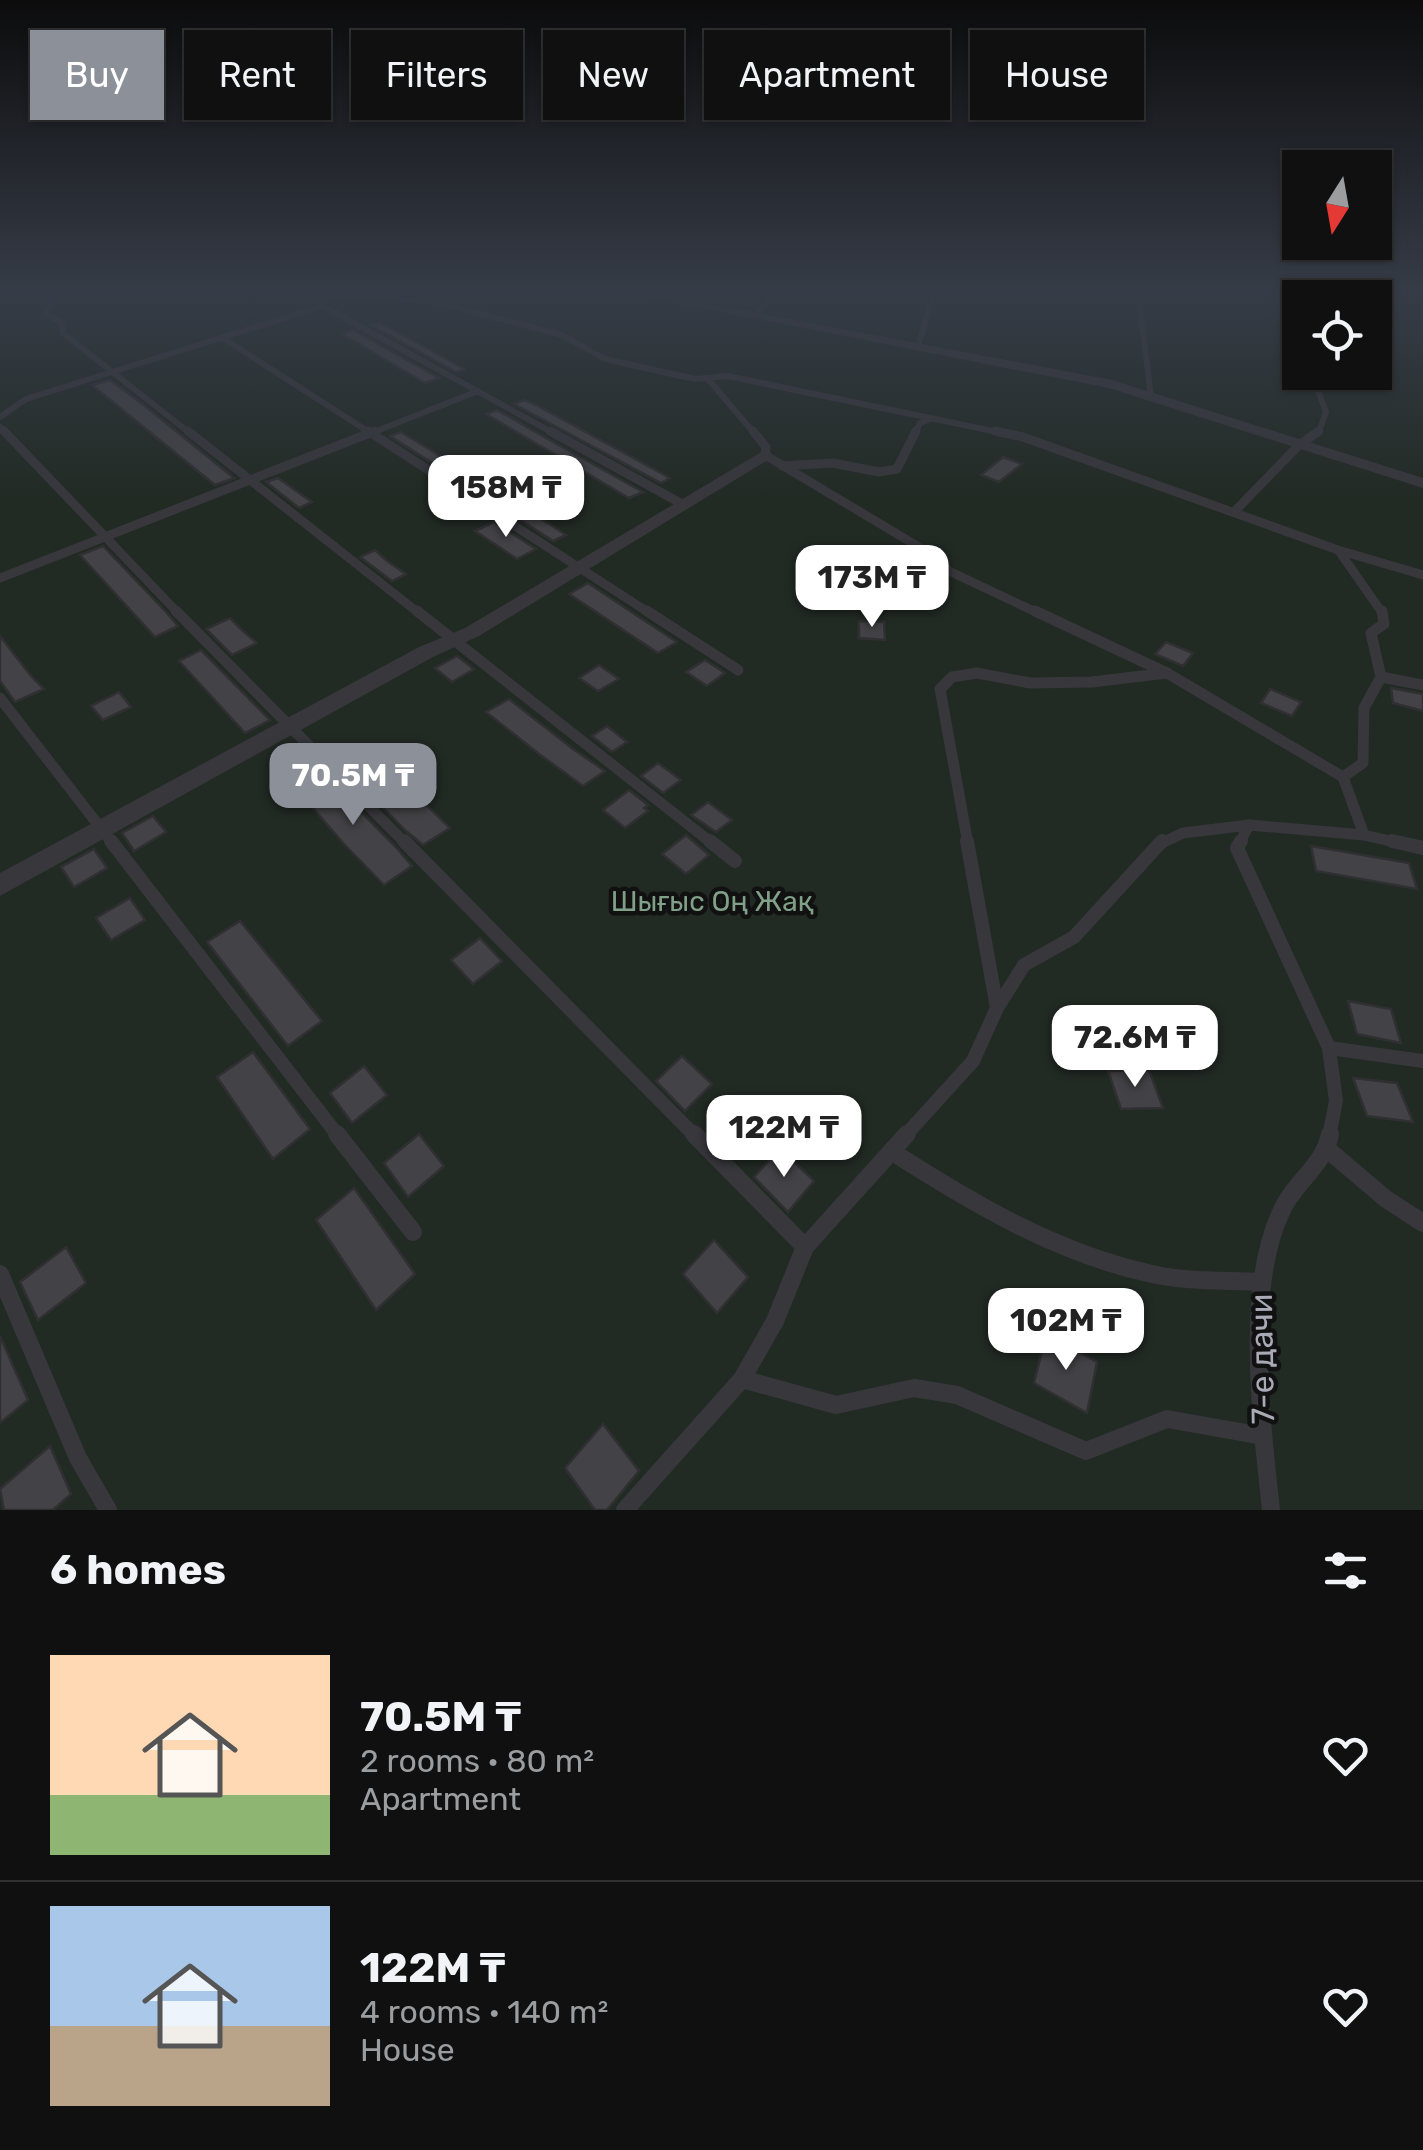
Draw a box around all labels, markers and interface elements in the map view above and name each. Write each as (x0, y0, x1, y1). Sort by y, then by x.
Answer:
chip: Buy (30, 30, 164, 120)
chip: Rent (184, 30, 331, 120)
chip: Filters (351, 30, 523, 120)
chip: New (543, 30, 684, 120)
chip: Apartment (704, 30, 950, 120)
chip: House (970, 30, 1144, 120)
north arrow (1282, 150, 1392, 260)
map controls (1282, 150, 1392, 390)
button: locate (1282, 280, 1392, 390)
pin: 158M ₸ (425, 455, 587, 540)
text: 158M ₸ (450, 468, 562, 506)
pin: 173M ₸ (791, 545, 953, 630)
text: 173M ₸ (818, 558, 926, 596)
pin: 70.5M ₸ (261, 743, 445, 828)
text: 70.5M ₸ (291, 756, 415, 794)
park label: Шығыс Оң Жақ (611, 885, 814, 918)
pin: 72.6M ₸ (1043, 1005, 1227, 1090)
text: 72.6M ₸ (1074, 1018, 1196, 1056)
pin: 122M ₸ (703, 1095, 865, 1180)
text: 122M ₸ (729, 1108, 839, 1146)
pin: 102M ₸ (985, 1288, 1147, 1373)
street label: 7-е дачи (1242, 1293, 1282, 1425)
text: 102M ₸ (1010, 1301, 1122, 1339)
icon: filters (1318, 1543, 1373, 1598)
text: 6 homes (50, 1545, 226, 1595)
text: 70.5M ₸ (360, 1692, 522, 1742)
icon: home (130, 1695, 250, 1815)
icon: heart (1318, 1728, 1373, 1783)
text: 2 rooms · 80 m² (360, 1742, 594, 1780)
text: Apartment (360, 1780, 521, 1818)
text: 122M ₸ (360, 1943, 506, 1993)
icon: home (130, 1946, 250, 2066)
icon: heart (1318, 1979, 1373, 2034)
text: 4 rooms · 140 m² (360, 1993, 608, 2031)
text: House (360, 2031, 455, 2069)

